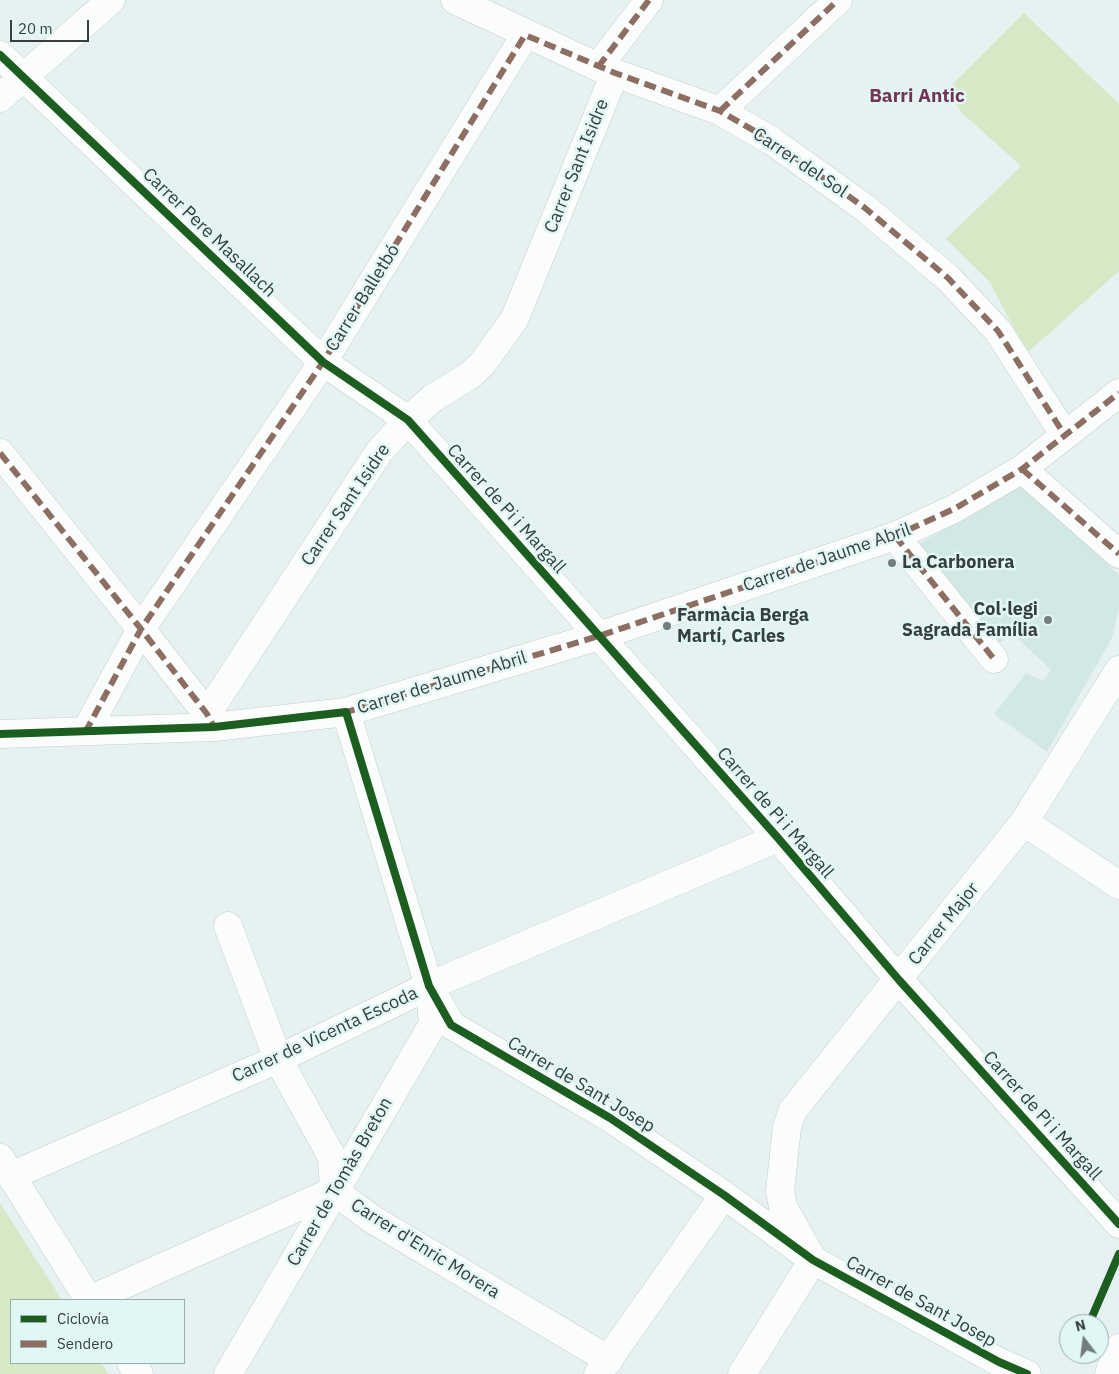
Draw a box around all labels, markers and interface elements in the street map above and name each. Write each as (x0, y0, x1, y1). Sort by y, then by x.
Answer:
scale bar (12, 10, 91, 42)
text: 20 m (18, 19, 53, 38)
district label: Barri Antic (869, 86, 965, 108)
street label: Carrer Sant Isidre (540, 96, 614, 236)
street label: Carrer del Sol (749, 123, 851, 203)
street label: Carrer Pere Masallach (138, 164, 280, 302)
street label: Carrer Balletbó (321, 240, 405, 356)
street label: Carrer Sant Isidre (297, 440, 395, 570)
street label: Carrer de Pi i Margall (442, 440, 570, 578)
street label: Carrer de Jaume Abril (740, 519, 914, 597)
place label: La Carbonera (902, 552, 1015, 574)
marker: La Carbonera (886, 557, 898, 569)
place label: Col·legi Sagrada Família (902, 599, 1038, 642)
place label: Farmàcia Berga Martí, Carles (677, 605, 809, 648)
marker: Col·legi Sagrada Família (1042, 614, 1054, 626)
marker: Farmàcia Berga Martí, Carles (661, 620, 673, 632)
street label: Carrer de Jaume Abril (355, 647, 529, 719)
street label: Carrer de Pi i Margall (712, 743, 838, 883)
street label: Carrer Major (904, 878, 984, 970)
street label: Carrer de Vicenta Escoda (229, 982, 421, 1088)
street label: Carrer de Sant Josep (503, 1032, 659, 1138)
street label: Carrer de Pi i Margall (978, 1047, 1106, 1185)
street label: Carrer de Tomàs Breton (283, 1094, 397, 1270)
street label: Carrer d'Enric Morera (346, 1194, 504, 1304)
street label: Carrer de Sant Josep (842, 1252, 1000, 1352)
legend (10, 1299, 185, 1364)
text: Ciclovía (57, 1309, 109, 1328)
north arrow (1059, 1314, 1109, 1364)
text: N (1073, 1315, 1088, 1335)
text: Sendero (57, 1334, 113, 1353)

